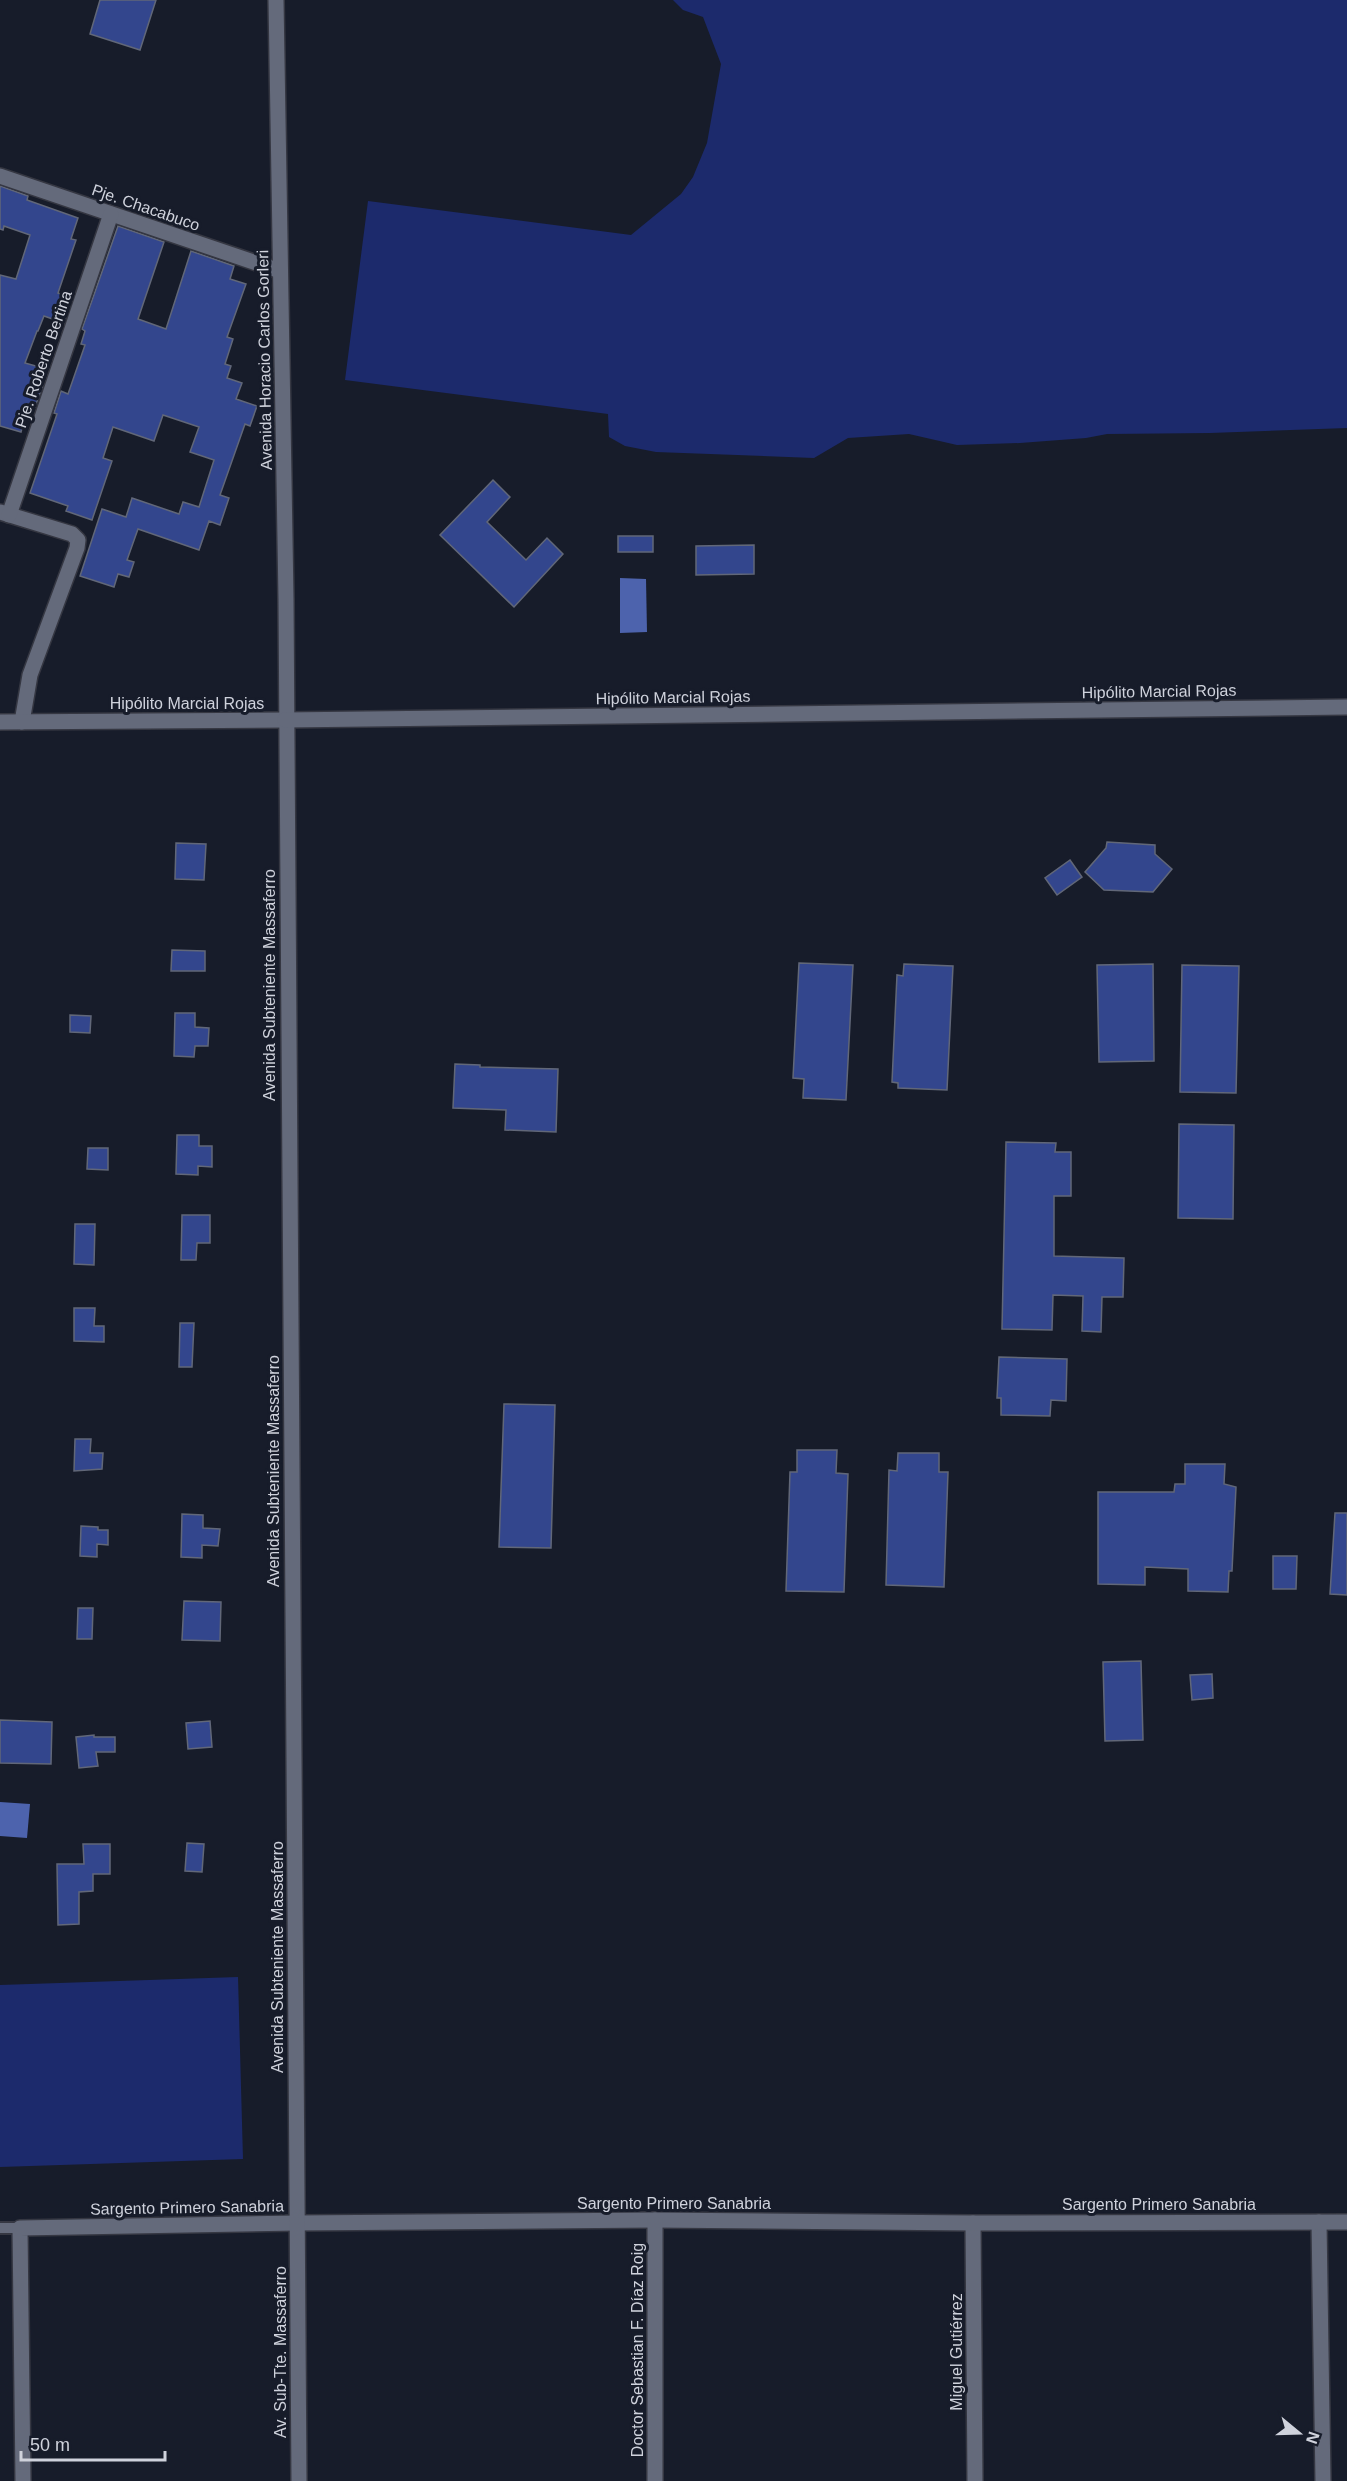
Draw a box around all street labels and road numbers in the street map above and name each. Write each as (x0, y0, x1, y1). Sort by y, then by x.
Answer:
street label: Pje. Chacabuco (90, 181, 202, 234)
street label: Avenida Horacio Carlos Gorleri (254, 250, 275, 470)
street label: Pje. Roberto Bertina (12, 288, 75, 430)
street label: Hipólito Marcial Rojas (1082, 682, 1237, 701)
street label: Hipólito Marcial Rojas (596, 688, 751, 707)
street label: Hipólito Marcial Rojas (110, 695, 264, 712)
street label: Avenida Subteniente Massaferro (261, 869, 278, 1101)
street label: Avenida Subteniente Massaferro (265, 1355, 282, 1587)
street label: Avenida Subteniente Massaferro (269, 1841, 286, 2073)
street label: Sargento Primero Sanabria (577, 2195, 771, 2212)
street label: Sargento Primero Sanabria (1062, 2196, 1256, 2213)
street label: Sargento Primero Sanabria (90, 2197, 284, 2218)
street label: Doctor Sebastian F. Díaz Roig (629, 2243, 646, 2457)
street label: Av. Sub-Tte. Massaferro (272, 2266, 289, 2438)
street label: Miguel Gutiérrez (948, 2293, 965, 2411)

